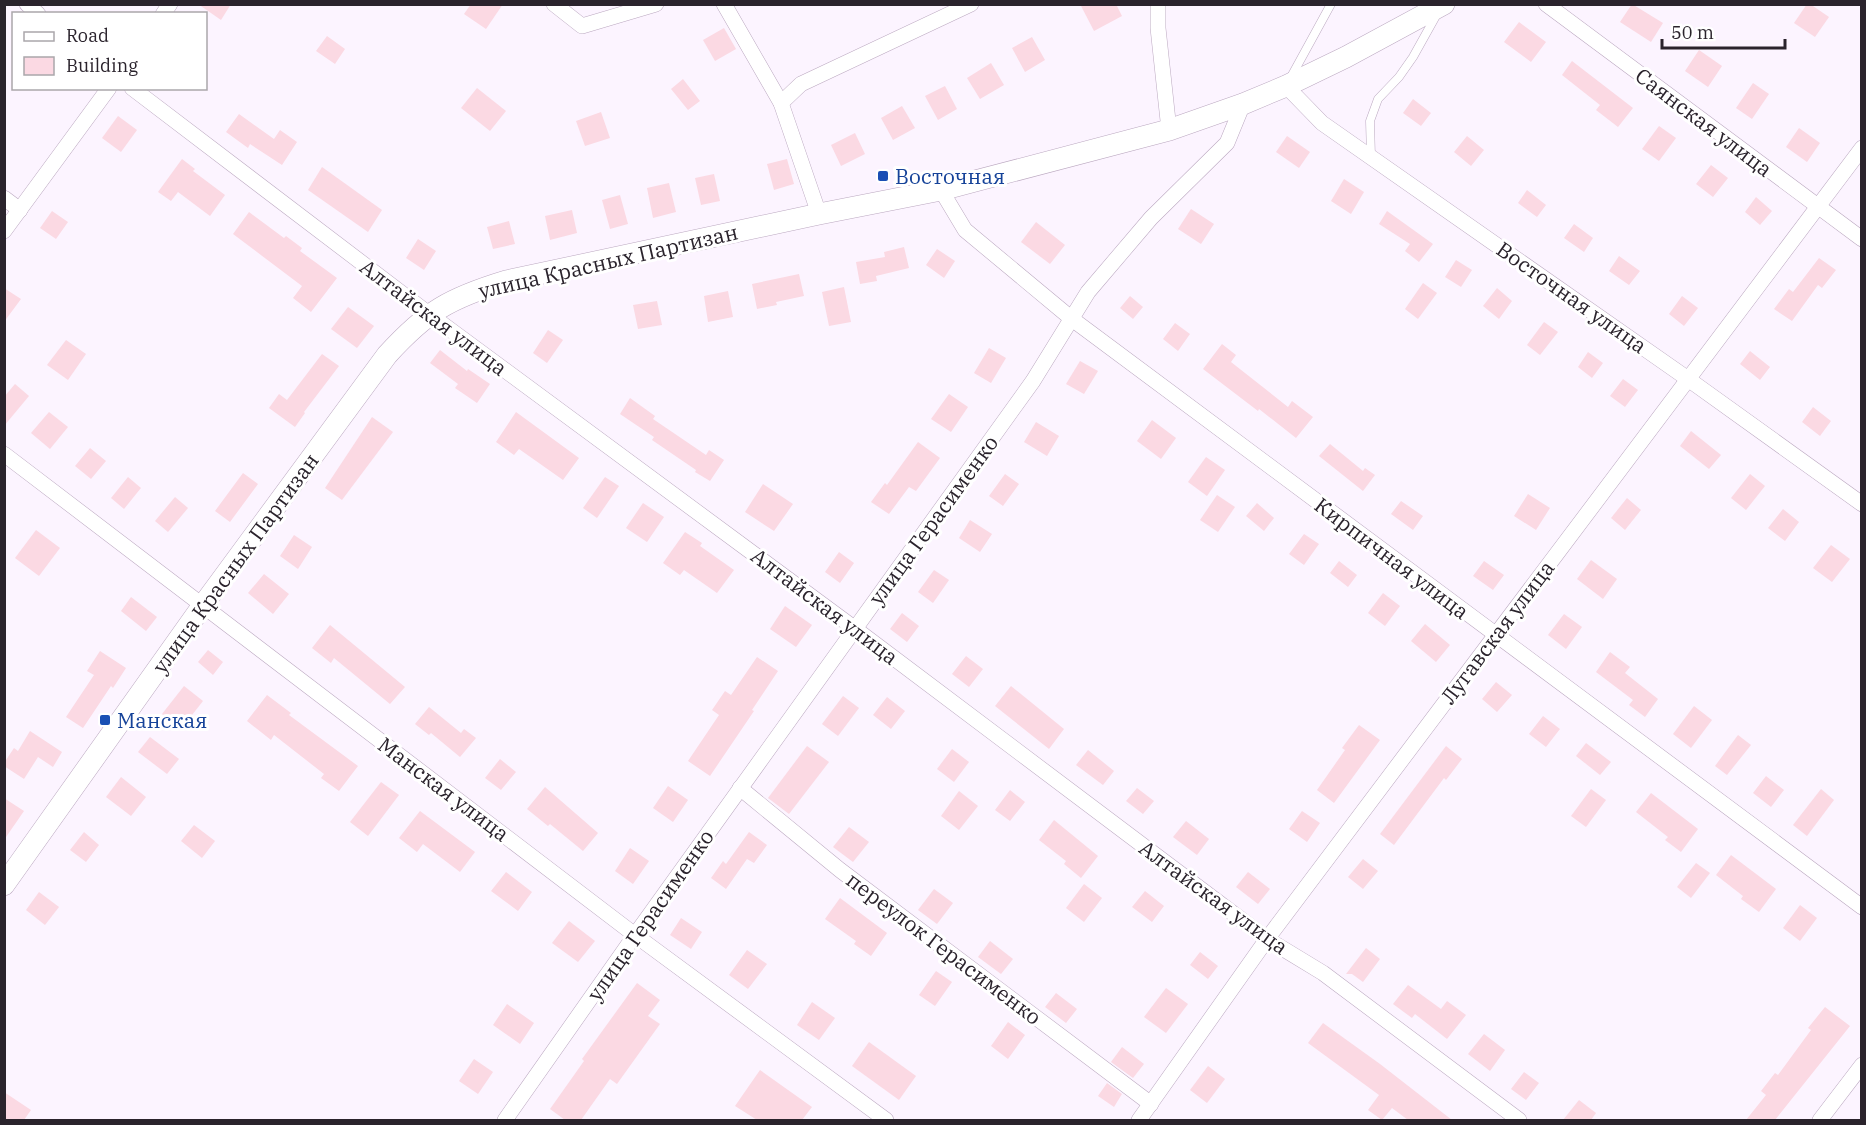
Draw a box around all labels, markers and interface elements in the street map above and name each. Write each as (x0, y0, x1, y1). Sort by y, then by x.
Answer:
legend (12, 12, 207, 90)
scale bar (1662, 12, 1785, 50)
text: 50 m (1671, 21, 1714, 44)
text: Road (66, 24, 109, 47)
text: Building (66, 54, 138, 77)
street label: Саянская улица (1630, 61, 1778, 183)
place label: Восточная (895, 162, 1005, 190)
marker: Восточная (876, 169, 890, 183)
street label: улица Красных Партизан (475, 217, 741, 305)
street label: Восточная улица (1491, 235, 1653, 359)
street label: Алтайская улица (355, 252, 513, 382)
street label: улица Герасименко (862, 430, 1004, 610)
street label: улица Красных Партизан (146, 447, 324, 679)
street label: Кирпичная улица (1309, 491, 1475, 625)
street label: Алтайская улица (746, 541, 904, 671)
street label: Лугавская улица (1434, 555, 1560, 709)
place label: Манская (117, 706, 207, 734)
marker: Манская (98, 713, 112, 727)
street label: Манская улица (373, 730, 515, 848)
street label: улица Герасименко (580, 824, 720, 1006)
street label: Алтайская улица (1134, 834, 1294, 960)
street label: переулок Герасименко (841, 865, 1047, 1031)

